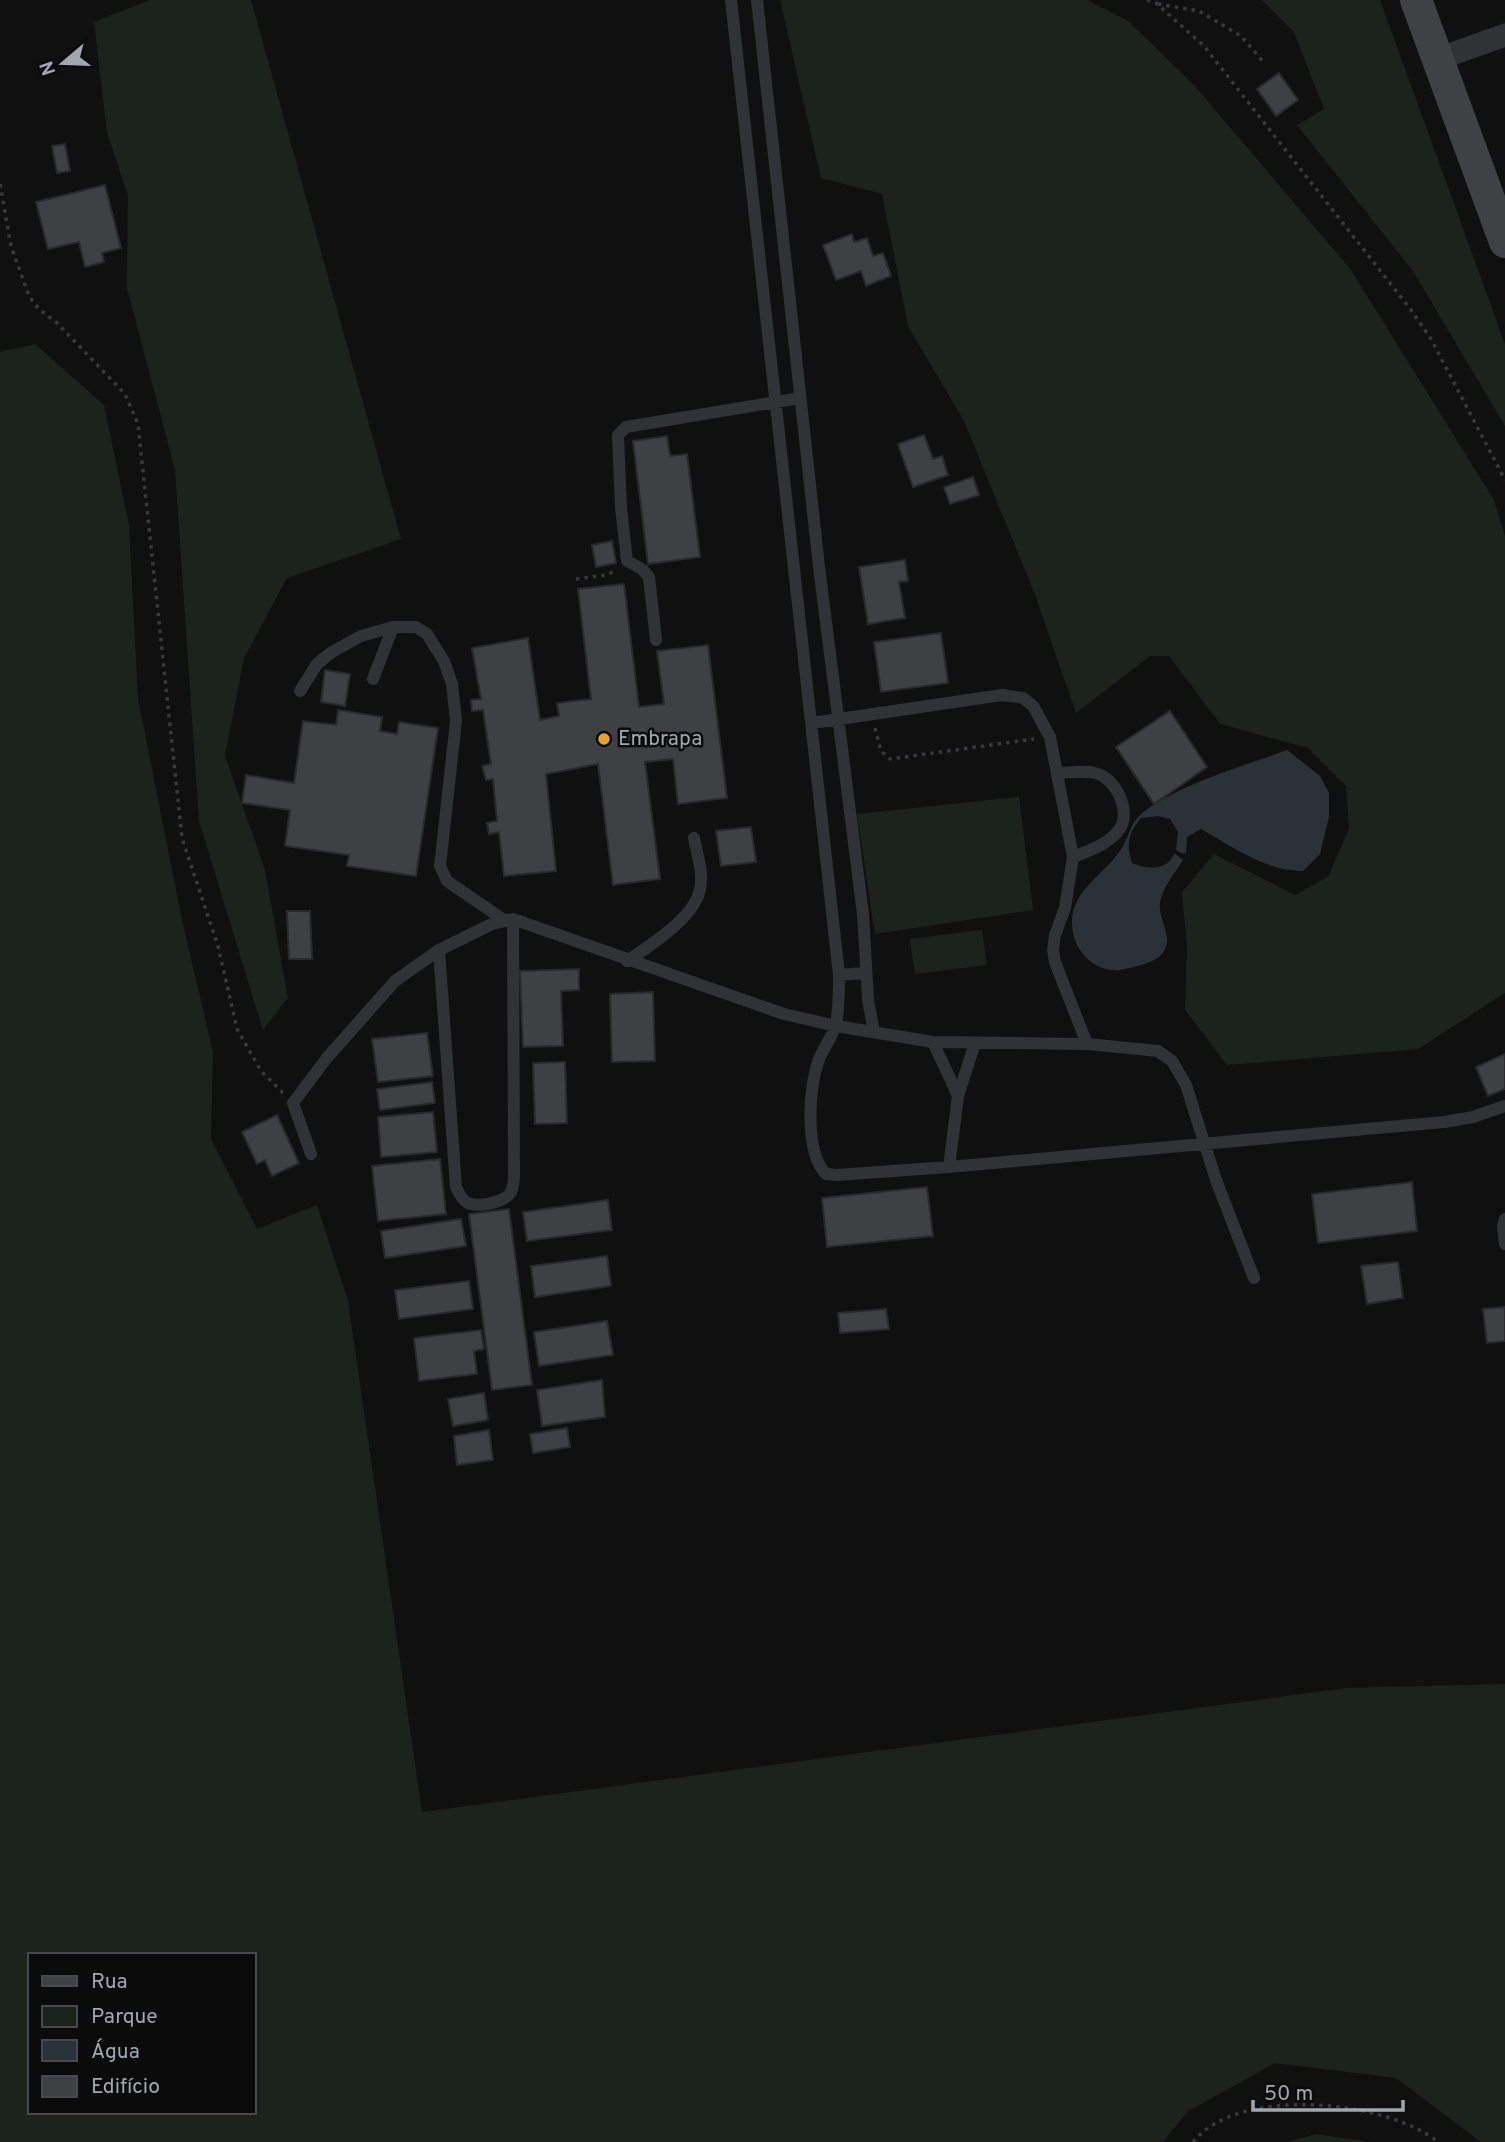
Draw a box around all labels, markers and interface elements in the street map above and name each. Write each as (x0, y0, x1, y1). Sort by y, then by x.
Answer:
north arrow (28, 28, 98, 98)
text: N (35, 58, 62, 78)
place label: Embrapa (618, 726, 702, 753)
marker: Embrapa (596, 731, 612, 747)
legend (28, 1953, 256, 2114)
text: Rua (91, 1969, 128, 1996)
text: Parque (91, 2004, 158, 2031)
text: Água (91, 2038, 140, 2066)
scale bar (1253, 2068, 1404, 2112)
text: Edifício (91, 2074, 160, 2101)
text: 50 m (1264, 2081, 1313, 2108)

